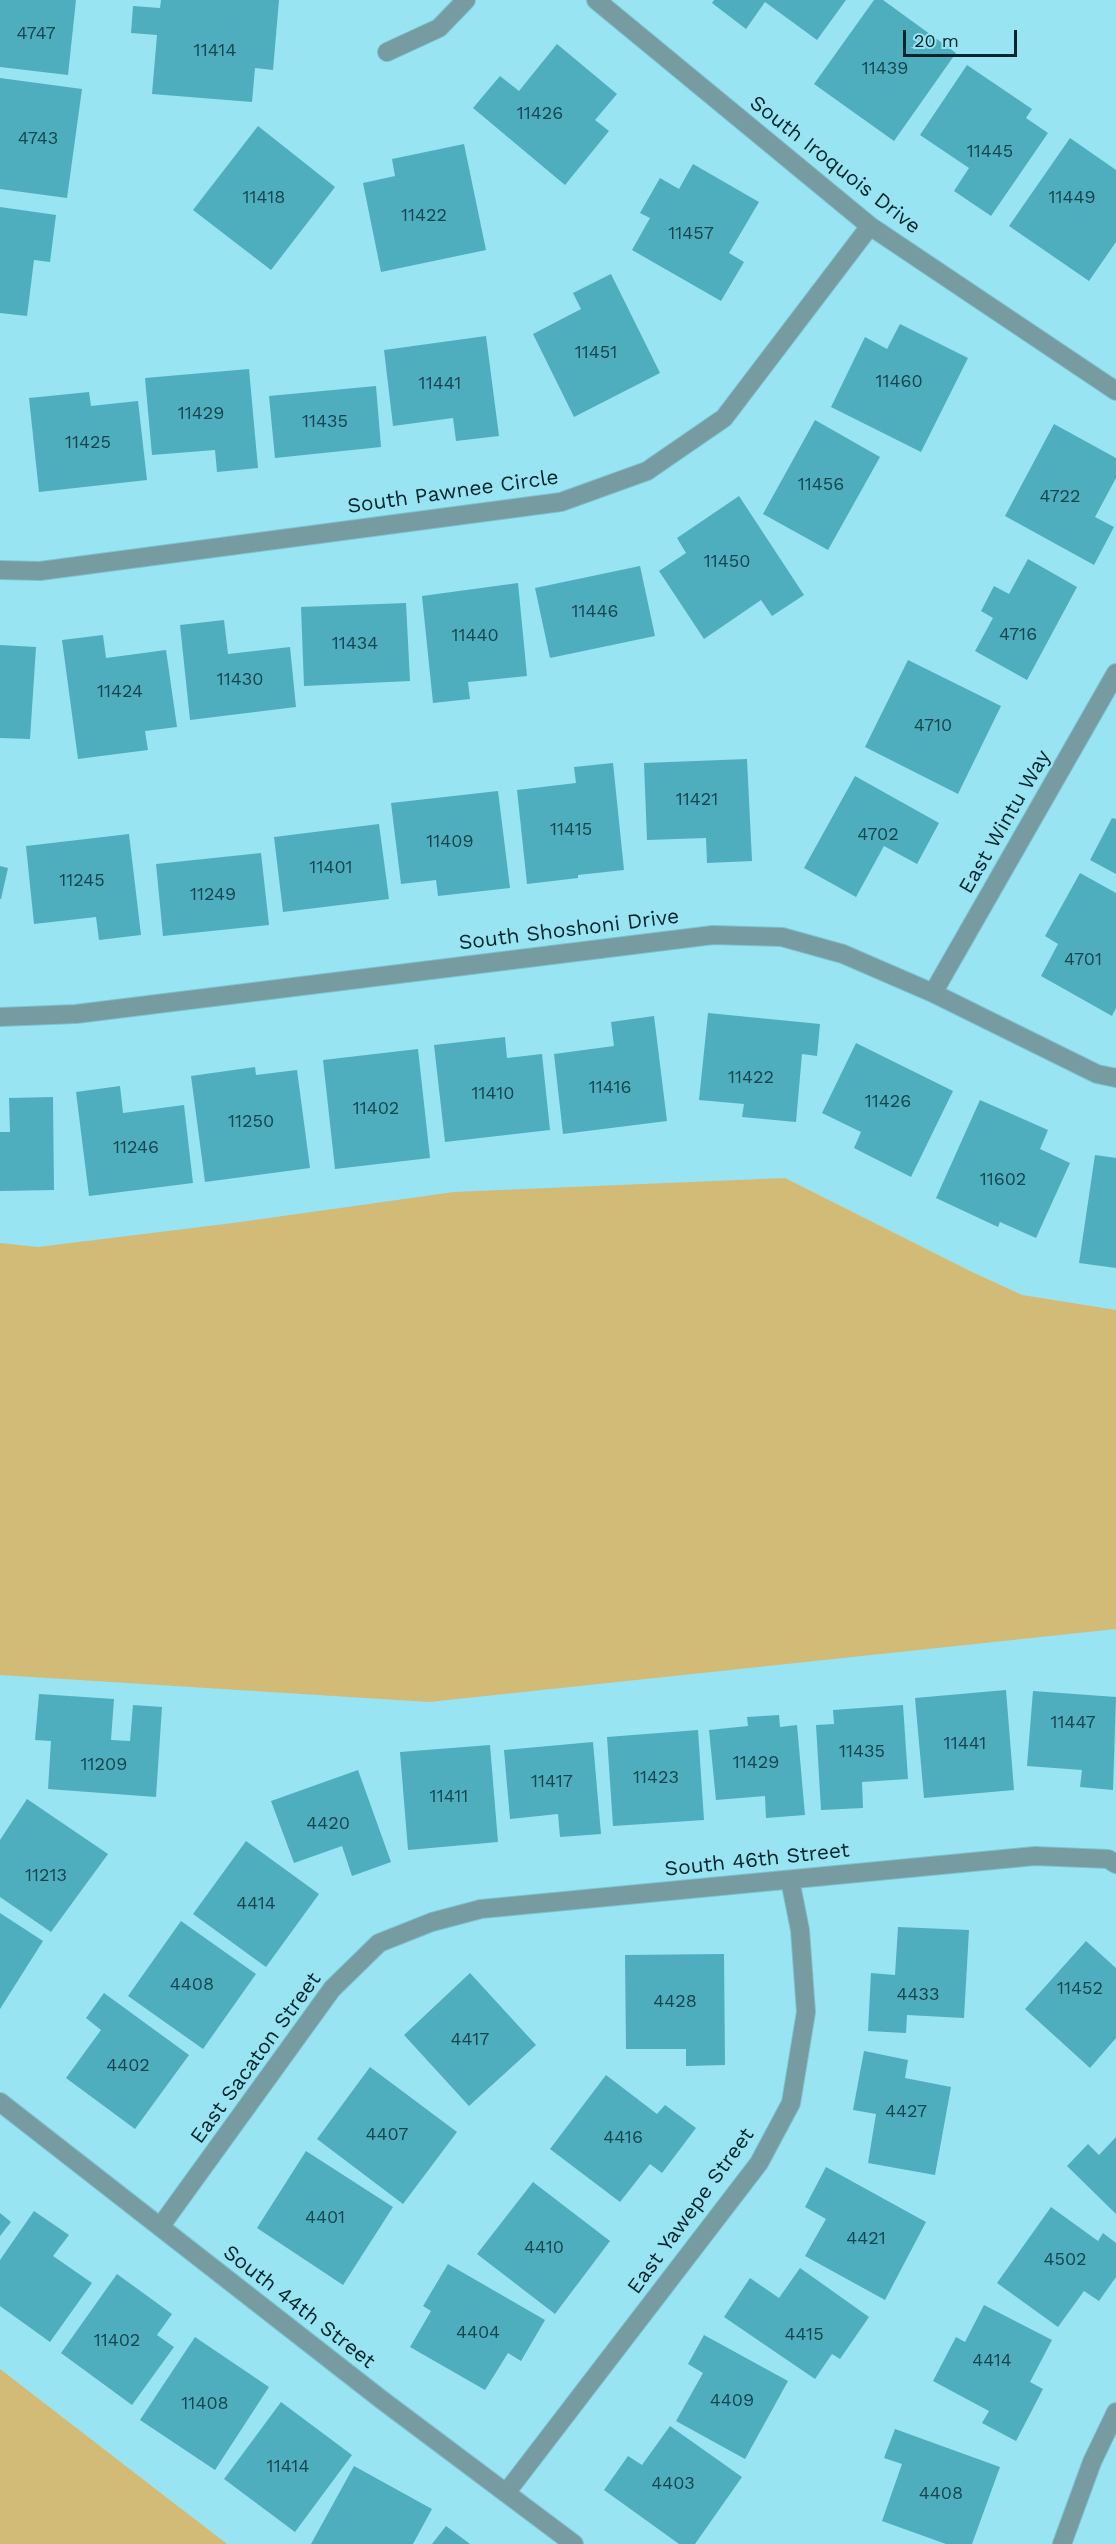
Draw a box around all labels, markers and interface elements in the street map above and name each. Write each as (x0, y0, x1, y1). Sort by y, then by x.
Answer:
scale bar (906, 18, 1020, 56)
house number: 4747 (16, 23, 56, 45)
text: 20 m (914, 30, 959, 51)
house number: 11414 (194, 40, 236, 62)
house number: 11439 (862, 58, 908, 80)
street label: South Iroquois Drive (745, 91, 925, 239)
house number: 11426 (517, 103, 563, 125)
house number: 4743 (18, 128, 58, 150)
house number: 11445 (967, 141, 1013, 163)
house number: 11418 (243, 187, 285, 209)
house number: 11449 (1048, 187, 1096, 209)
house number: 11422 (401, 205, 447, 227)
house number: 11457 (668, 223, 714, 245)
house number: 11451 (575, 342, 617, 364)
house number: 11460 (875, 371, 923, 393)
house number: 11441 (419, 373, 461, 395)
house number: 11429 (178, 403, 224, 425)
house number: 11435 (302, 411, 348, 433)
house number: 11425 (65, 432, 111, 454)
street label: South Pawnee Circle (346, 465, 560, 519)
house number: 11456 (798, 474, 844, 496)
house number: 4722 (1039, 486, 1081, 508)
house number: 11450 (704, 551, 750, 573)
house number: 11446 (572, 601, 618, 623)
house number: 4716 (999, 624, 1037, 646)
house number: 11440 (451, 625, 499, 647)
house number: 11434 (332, 633, 378, 655)
house number: 11430 (217, 669, 263, 691)
house number: 11424 (97, 681, 143, 703)
house number: 4710 (914, 715, 952, 737)
street label: East Wintu Way (954, 746, 1056, 898)
house number: 11421 (676, 789, 718, 811)
house number: 11415 (550, 819, 592, 841)
house number: 4702 (857, 824, 899, 846)
house number: 11409 (426, 831, 474, 853)
house number: 11401 (309, 857, 353, 879)
house number: 11245 (59, 870, 105, 892)
house number: 11249 (190, 884, 236, 906)
street label: South Shoshoni Drive (457, 904, 681, 956)
house number: 4701 (1064, 949, 1102, 971)
house number: 11422 (728, 1067, 774, 1089)
house number: 11416 (589, 1077, 631, 1099)
house number: 11410 (472, 1083, 514, 1105)
house number: 11426 (865, 1091, 911, 1113)
house number: 11402 (353, 1098, 399, 1120)
house number: 11250 (228, 1111, 274, 1133)
house number: 11246 (113, 1137, 159, 1159)
house number: 11602 (980, 1169, 1026, 1191)
house number: 11447 (1050, 1712, 1096, 1734)
house number: 11441 (944, 1733, 986, 1755)
house number: 11435 (839, 1741, 885, 1763)
house number: 11429 (733, 1752, 779, 1774)
house number: 11209 (81, 1754, 127, 1776)
house number: 11423 (633, 1767, 679, 1789)
house number: 11417 (531, 1771, 573, 1793)
house number: 11411 (430, 1786, 468, 1808)
house number: 4420 (306, 1813, 350, 1835)
street label: South 46th Street (663, 1838, 851, 1882)
house number: 11213 (25, 1865, 67, 1887)
house number: 4414 (236, 1893, 276, 1915)
street label: East Sacaton Street (185, 1967, 327, 2149)
house number: 4408 (170, 1974, 214, 1996)
house number: 11452 (1057, 1978, 1103, 2000)
house number: 4433 (897, 1984, 939, 2006)
house number: 4428 (653, 1991, 697, 2013)
house number: 4417 (451, 2029, 489, 2051)
house number: 4402 (106, 2055, 150, 2077)
house number: 4427 (885, 2101, 927, 2123)
street label: East Yawepe Street (622, 2123, 760, 2299)
house number: 4407 (366, 2124, 408, 2146)
house number: 4416 (603, 2127, 643, 2149)
house number: 4401 (305, 2207, 345, 2229)
house number: 4421 (846, 2228, 886, 2250)
house number: 4410 (524, 2237, 564, 2259)
street label: South 44th Street (218, 2240, 380, 2374)
house number: 4502 (1043, 2249, 1087, 2271)
house number: 4404 (456, 2322, 500, 2344)
house number: 4415 (784, 2324, 824, 2346)
house number: 11402 (94, 2330, 140, 2352)
house number: 4414 (972, 2350, 1012, 2372)
house number: 4409 (710, 2390, 754, 2412)
house number: 11408 (181, 2393, 229, 2415)
house number: 11414 (267, 2456, 309, 2478)
house number: 4403 (651, 2473, 695, 2495)
house number: 4408 (919, 2483, 963, 2505)

